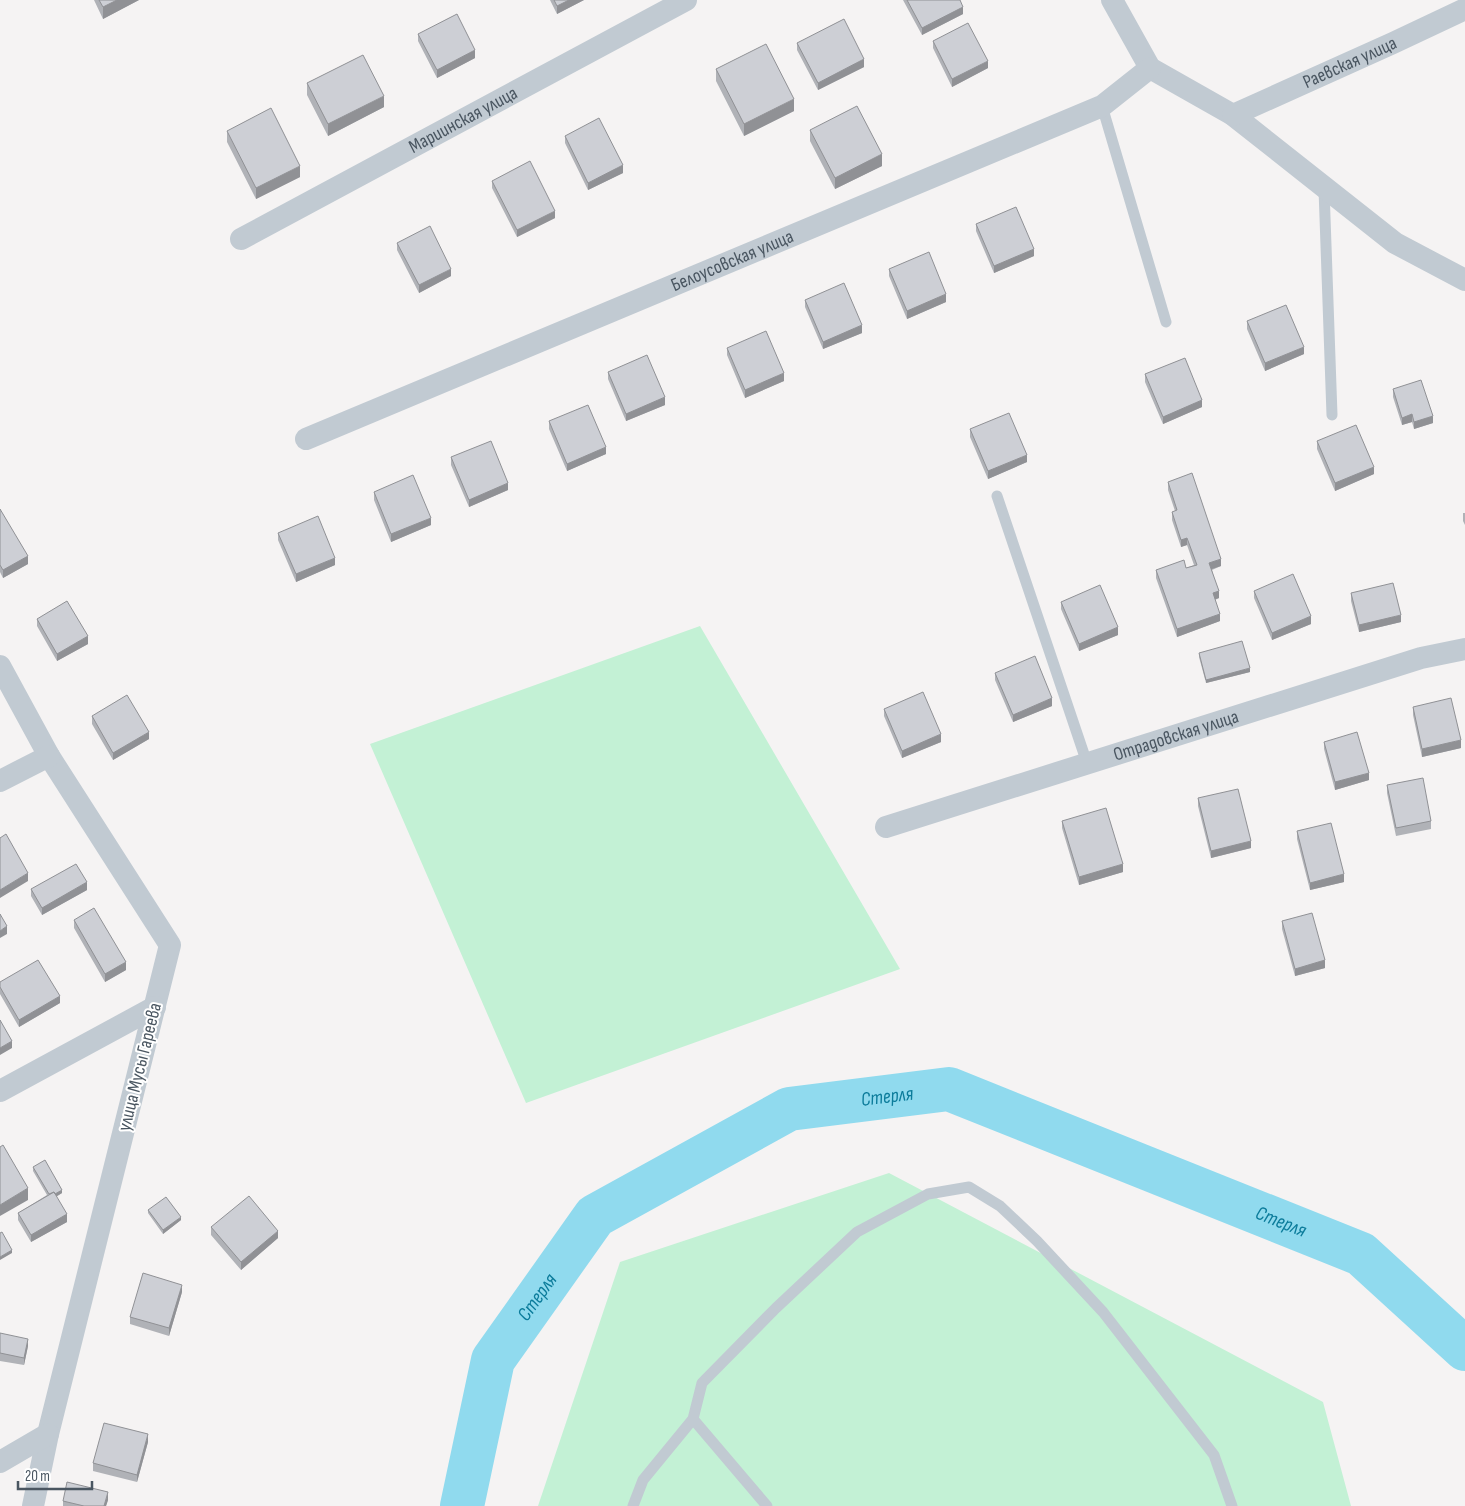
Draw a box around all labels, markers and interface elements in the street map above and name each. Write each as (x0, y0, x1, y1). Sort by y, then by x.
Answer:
street label: Раевская улица (1299, 31, 1400, 94)
street label: Мариинская улица (405, 81, 521, 158)
street label: Белоусовская улица (668, 225, 797, 297)
street label: Отрадовская улица (1110, 705, 1241, 766)
street label: улица Мусы Гареева (113, 1000, 167, 1134)
water label: Стерля (859, 1082, 915, 1112)
water label: Стерля (1252, 1201, 1310, 1243)
water label: Стерля (512, 1269, 563, 1326)
scale bar (18, 1458, 91, 1490)
text: 20 m (25, 1467, 50, 1486)

